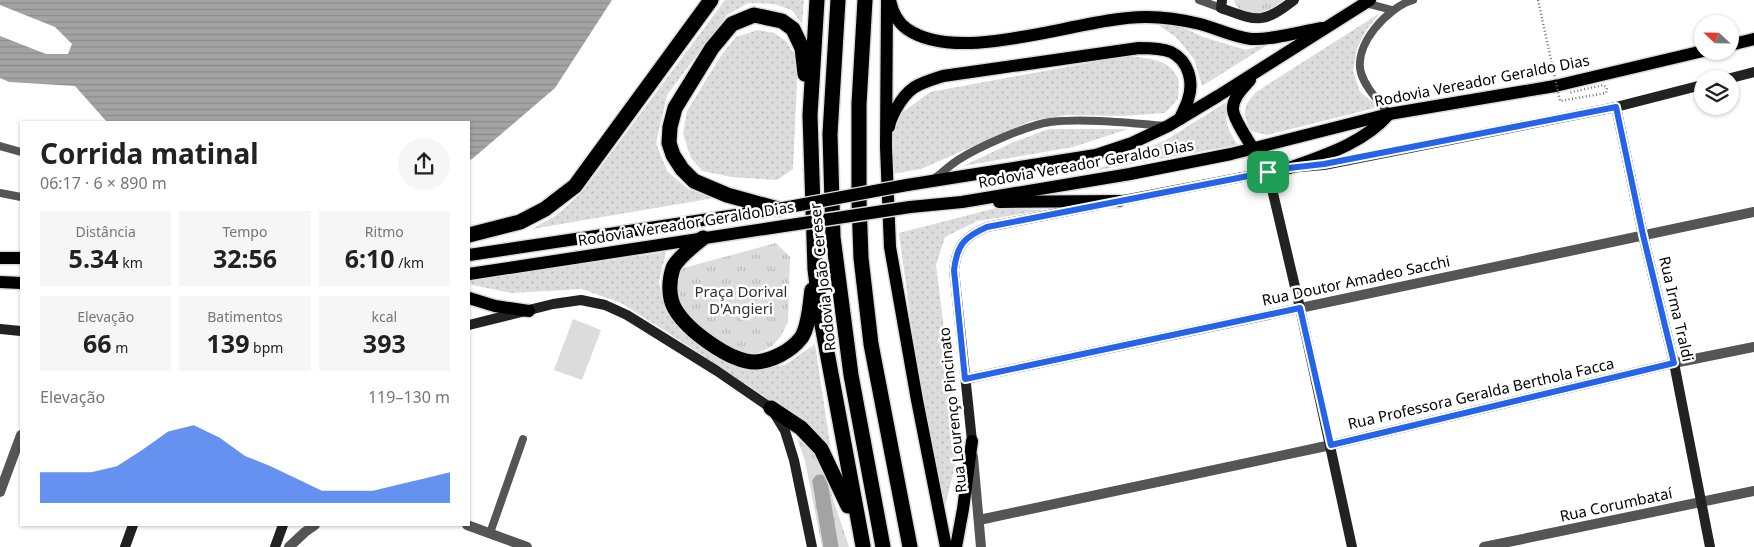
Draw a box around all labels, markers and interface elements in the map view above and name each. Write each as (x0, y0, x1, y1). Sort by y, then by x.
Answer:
north arrow (1694, 15, 1739, 60)
map controls (1694, 15, 1739, 115)
street label: Rodovia Vereador Geraldo Dias (1373, 49, 1591, 111)
button: layers (1694, 70, 1739, 115)
text: Corrida matinal (40, 134, 259, 172)
street label: Rodovia Vereador Geraldo Dias (976, 134, 1195, 192)
button: share (398, 138, 450, 190)
pin (1247, 151, 1289, 193)
icon: arrive (1254, 158, 1282, 186)
text: 06:17 · 6 × 890 m (40, 172, 167, 194)
street label: Rodovia Vereador Geraldo Dias (576, 196, 795, 250)
street label: Rodovia João Cereser (804, 202, 840, 352)
text: Distância (76, 222, 136, 241)
text: Tempo (223, 222, 267, 241)
text: Ritmo (365, 222, 404, 241)
text: 5.34 (69, 241, 119, 275)
text: 32:56 (213, 241, 277, 275)
text: 6:10 (345, 241, 395, 275)
street label: Rua Doutor Amadeo Sacchi (1260, 250, 1452, 310)
text: km (119, 253, 143, 272)
text: /km (395, 253, 424, 272)
street label: Rua Irma Traldi (1655, 254, 1699, 363)
park label: Praça Dorival D'Angieri (695, 281, 787, 318)
text: Elevação (77, 307, 134, 326)
text: Batimentos (207, 307, 283, 326)
text: kcal (371, 307, 397, 326)
text: 66 (83, 326, 112, 360)
text: 139 (207, 326, 249, 360)
text: 393 (363, 326, 406, 360)
street label: Rua Lourenço Pincinato (933, 326, 971, 494)
text: m (112, 338, 128, 357)
text: bpm (249, 338, 283, 357)
street label: Rua Professora Geralda Berthola Facca (1346, 353, 1616, 433)
text: Elevação (40, 386, 105, 408)
text: 119–130 m (368, 386, 450, 408)
street label: Rua Corumbataí (1558, 482, 1675, 526)

